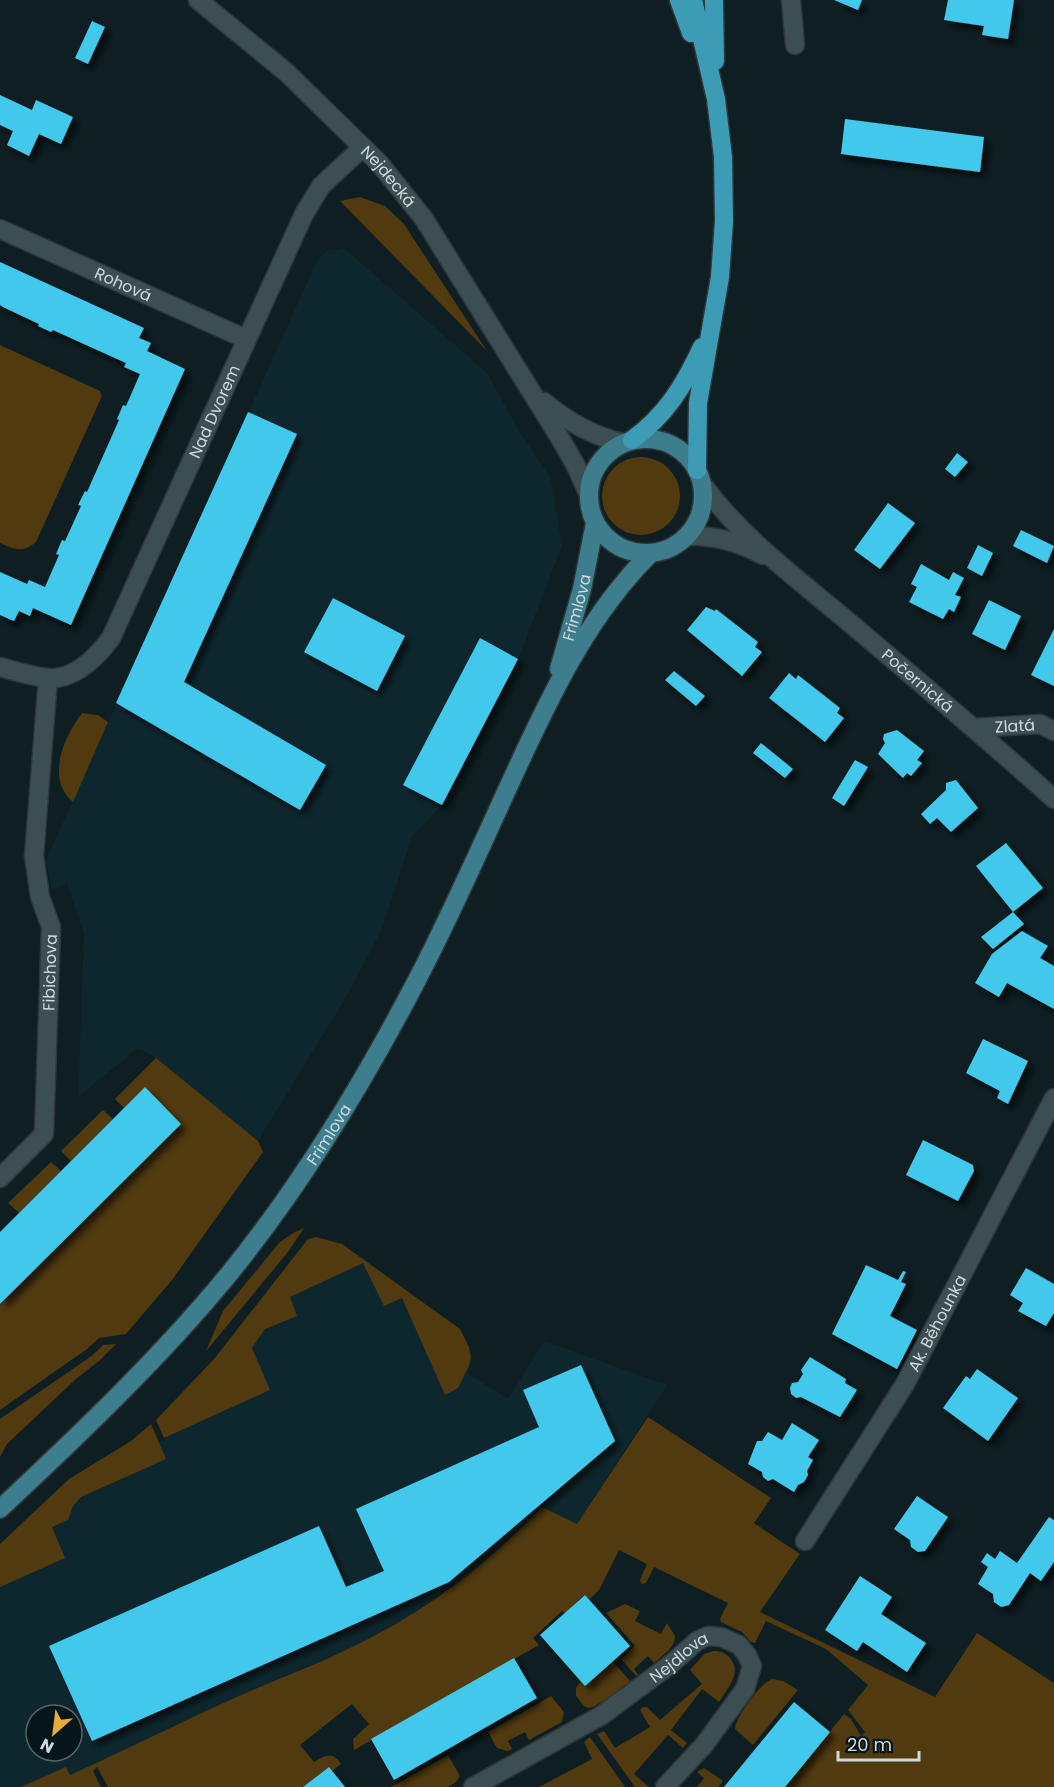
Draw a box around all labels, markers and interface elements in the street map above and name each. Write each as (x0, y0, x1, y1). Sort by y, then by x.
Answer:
street label: Nejdecká (356, 140, 422, 212)
street label: Rohová (91, 261, 155, 307)
street label: Nad Dvorem (183, 361, 245, 462)
street label: Frimlova (556, 572, 596, 644)
street label: Počernická (877, 643, 959, 718)
street label: Zlatá (994, 713, 1036, 738)
street label: Fibichova (37, 934, 62, 1011)
street label: Frimlova (301, 1099, 357, 1170)
street label: Ak. Běhounka (902, 1270, 972, 1375)
street label: Nejdlova (644, 1626, 712, 1688)
north arrow (24, 1703, 84, 1763)
scale bar (838, 1724, 919, 1762)
text: 20 m (847, 1732, 892, 1757)
text: N (36, 1733, 58, 1759)

